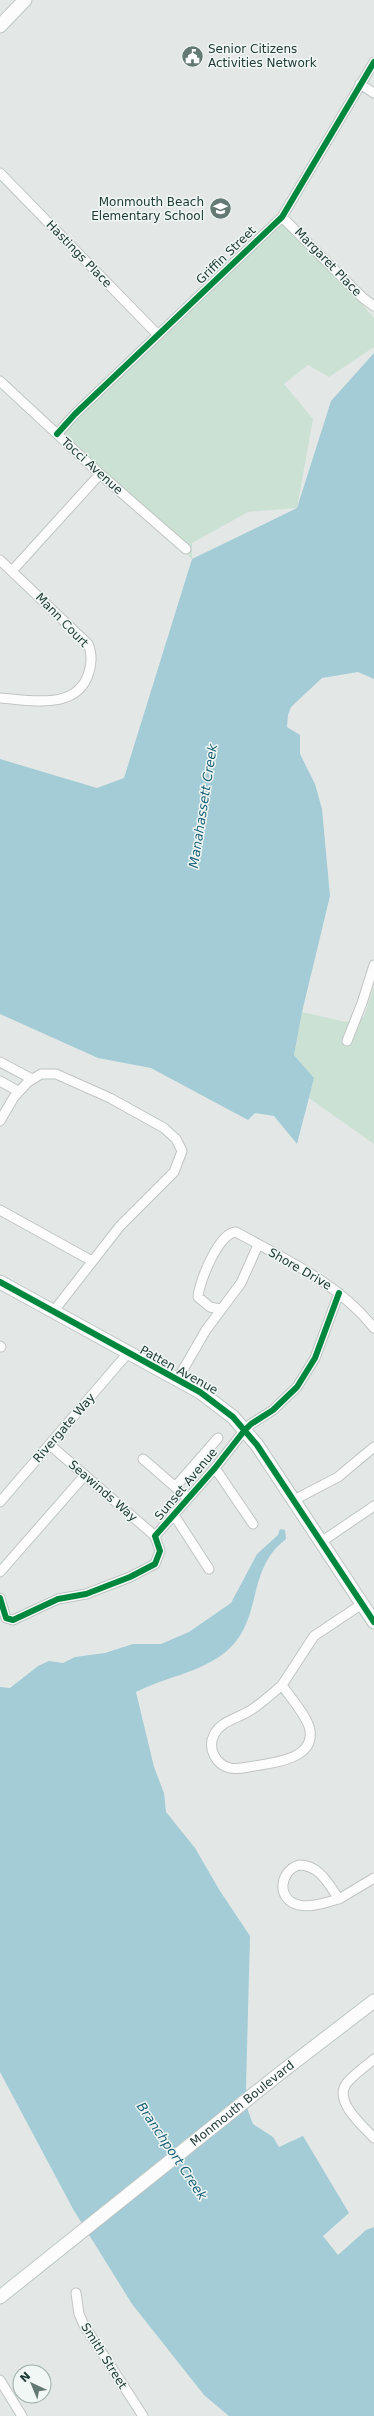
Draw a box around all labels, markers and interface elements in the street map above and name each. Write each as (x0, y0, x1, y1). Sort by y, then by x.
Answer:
place label: Senior Citizens Activities Network (208, 42, 317, 70)
public building icon: Senior Citizens Activities Network (179, 43, 205, 69)
place label: Monmouth Beach Elementary School (91, 195, 204, 223)
school or university icon: Monmouth Beach Elementary School (207, 196, 233, 222)
street label: Hastings Place (43, 218, 115, 290)
street label: Griffin Street (193, 223, 259, 287)
street label: Margaret Place (292, 225, 364, 299)
street label: Tocci Avenue (58, 434, 126, 497)
street label: Mann Court (33, 590, 91, 650)
water label: Manahassett Creek (186, 742, 220, 869)
street label: Shore Drive (266, 1245, 334, 1293)
street label: Patten Avenue (138, 1343, 220, 1397)
street label: Rivergate Way (30, 1390, 98, 1466)
street label: Sunset Avenue (152, 1445, 220, 1523)
street label: Seawinds Way (66, 1457, 140, 1525)
street label: Monmouth Boulevard (187, 2058, 297, 2149)
water label: Branchport Creek (134, 2099, 211, 2203)
street label: Smith Street (78, 2320, 130, 2392)
north arrow (12, 2364, 52, 2404)
text: N (18, 2369, 33, 2385)

